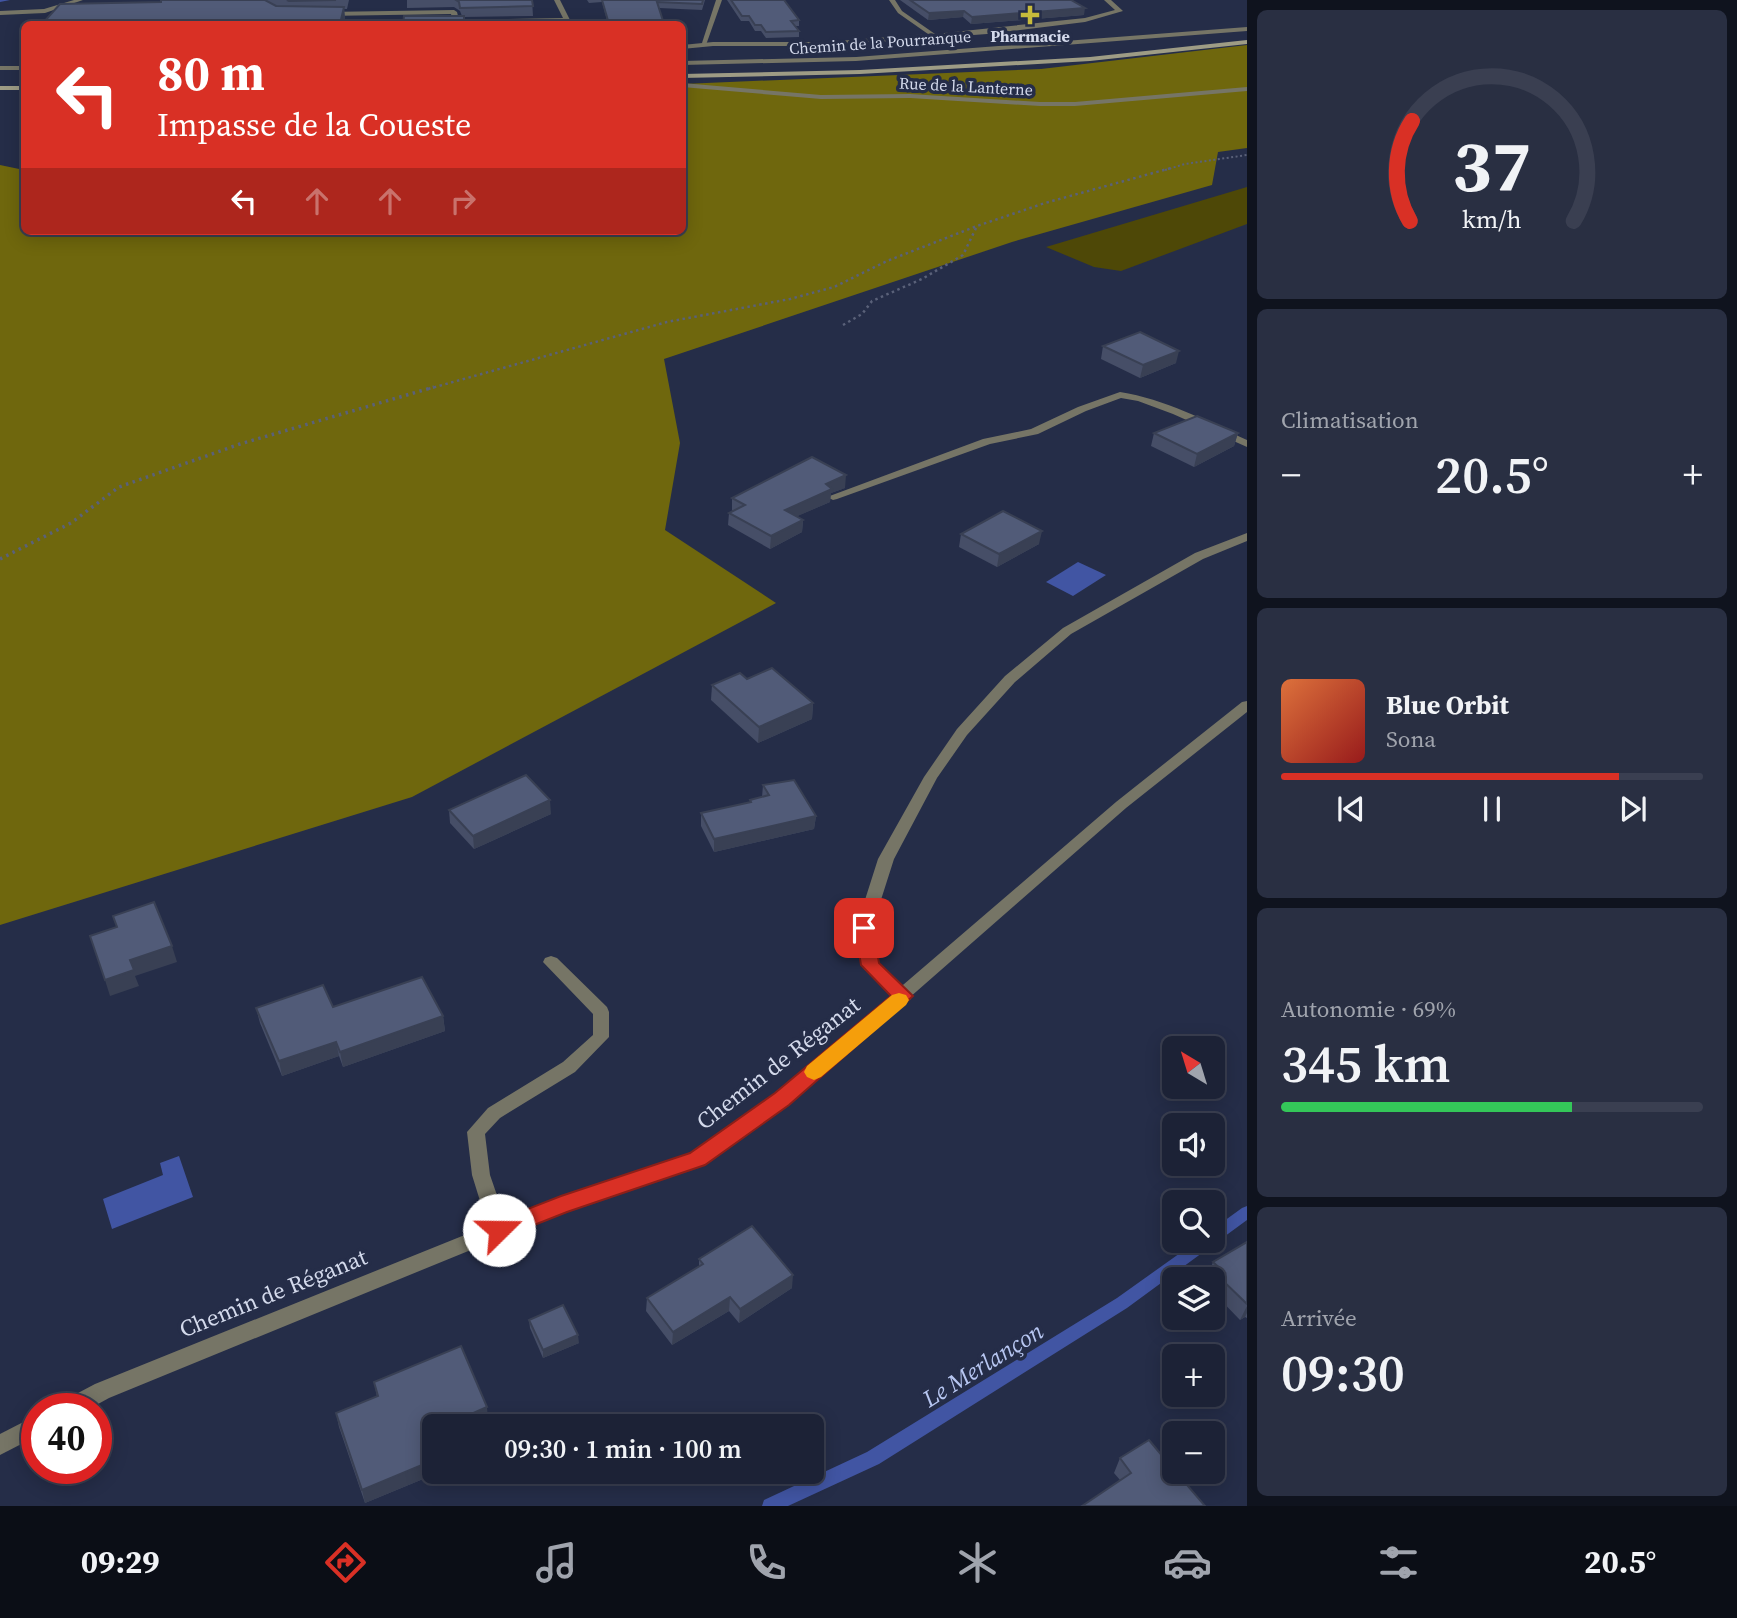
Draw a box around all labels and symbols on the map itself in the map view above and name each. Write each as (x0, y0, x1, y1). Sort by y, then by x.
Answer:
marker: Pharmacie (1022, 7, 1038, 23)
street label: Chemin de la Pourranque (788, 25, 972, 59)
place label: Pharmacie (990, 25, 1070, 47)
street label: Rue de la Lanterne (899, 72, 1033, 100)
pin (834, 898, 894, 958)
street label: Chemin de Réganat (689, 989, 867, 1137)
north arrow (1162, 1036, 1225, 1099)
position arrow (462, 1193, 536, 1267)
street label: Chemin de Réganat (174, 1241, 372, 1345)
water label: Le Merlançon (915, 1314, 1050, 1415)
speed limit sign: 40 (21, 1393, 112, 1484)

